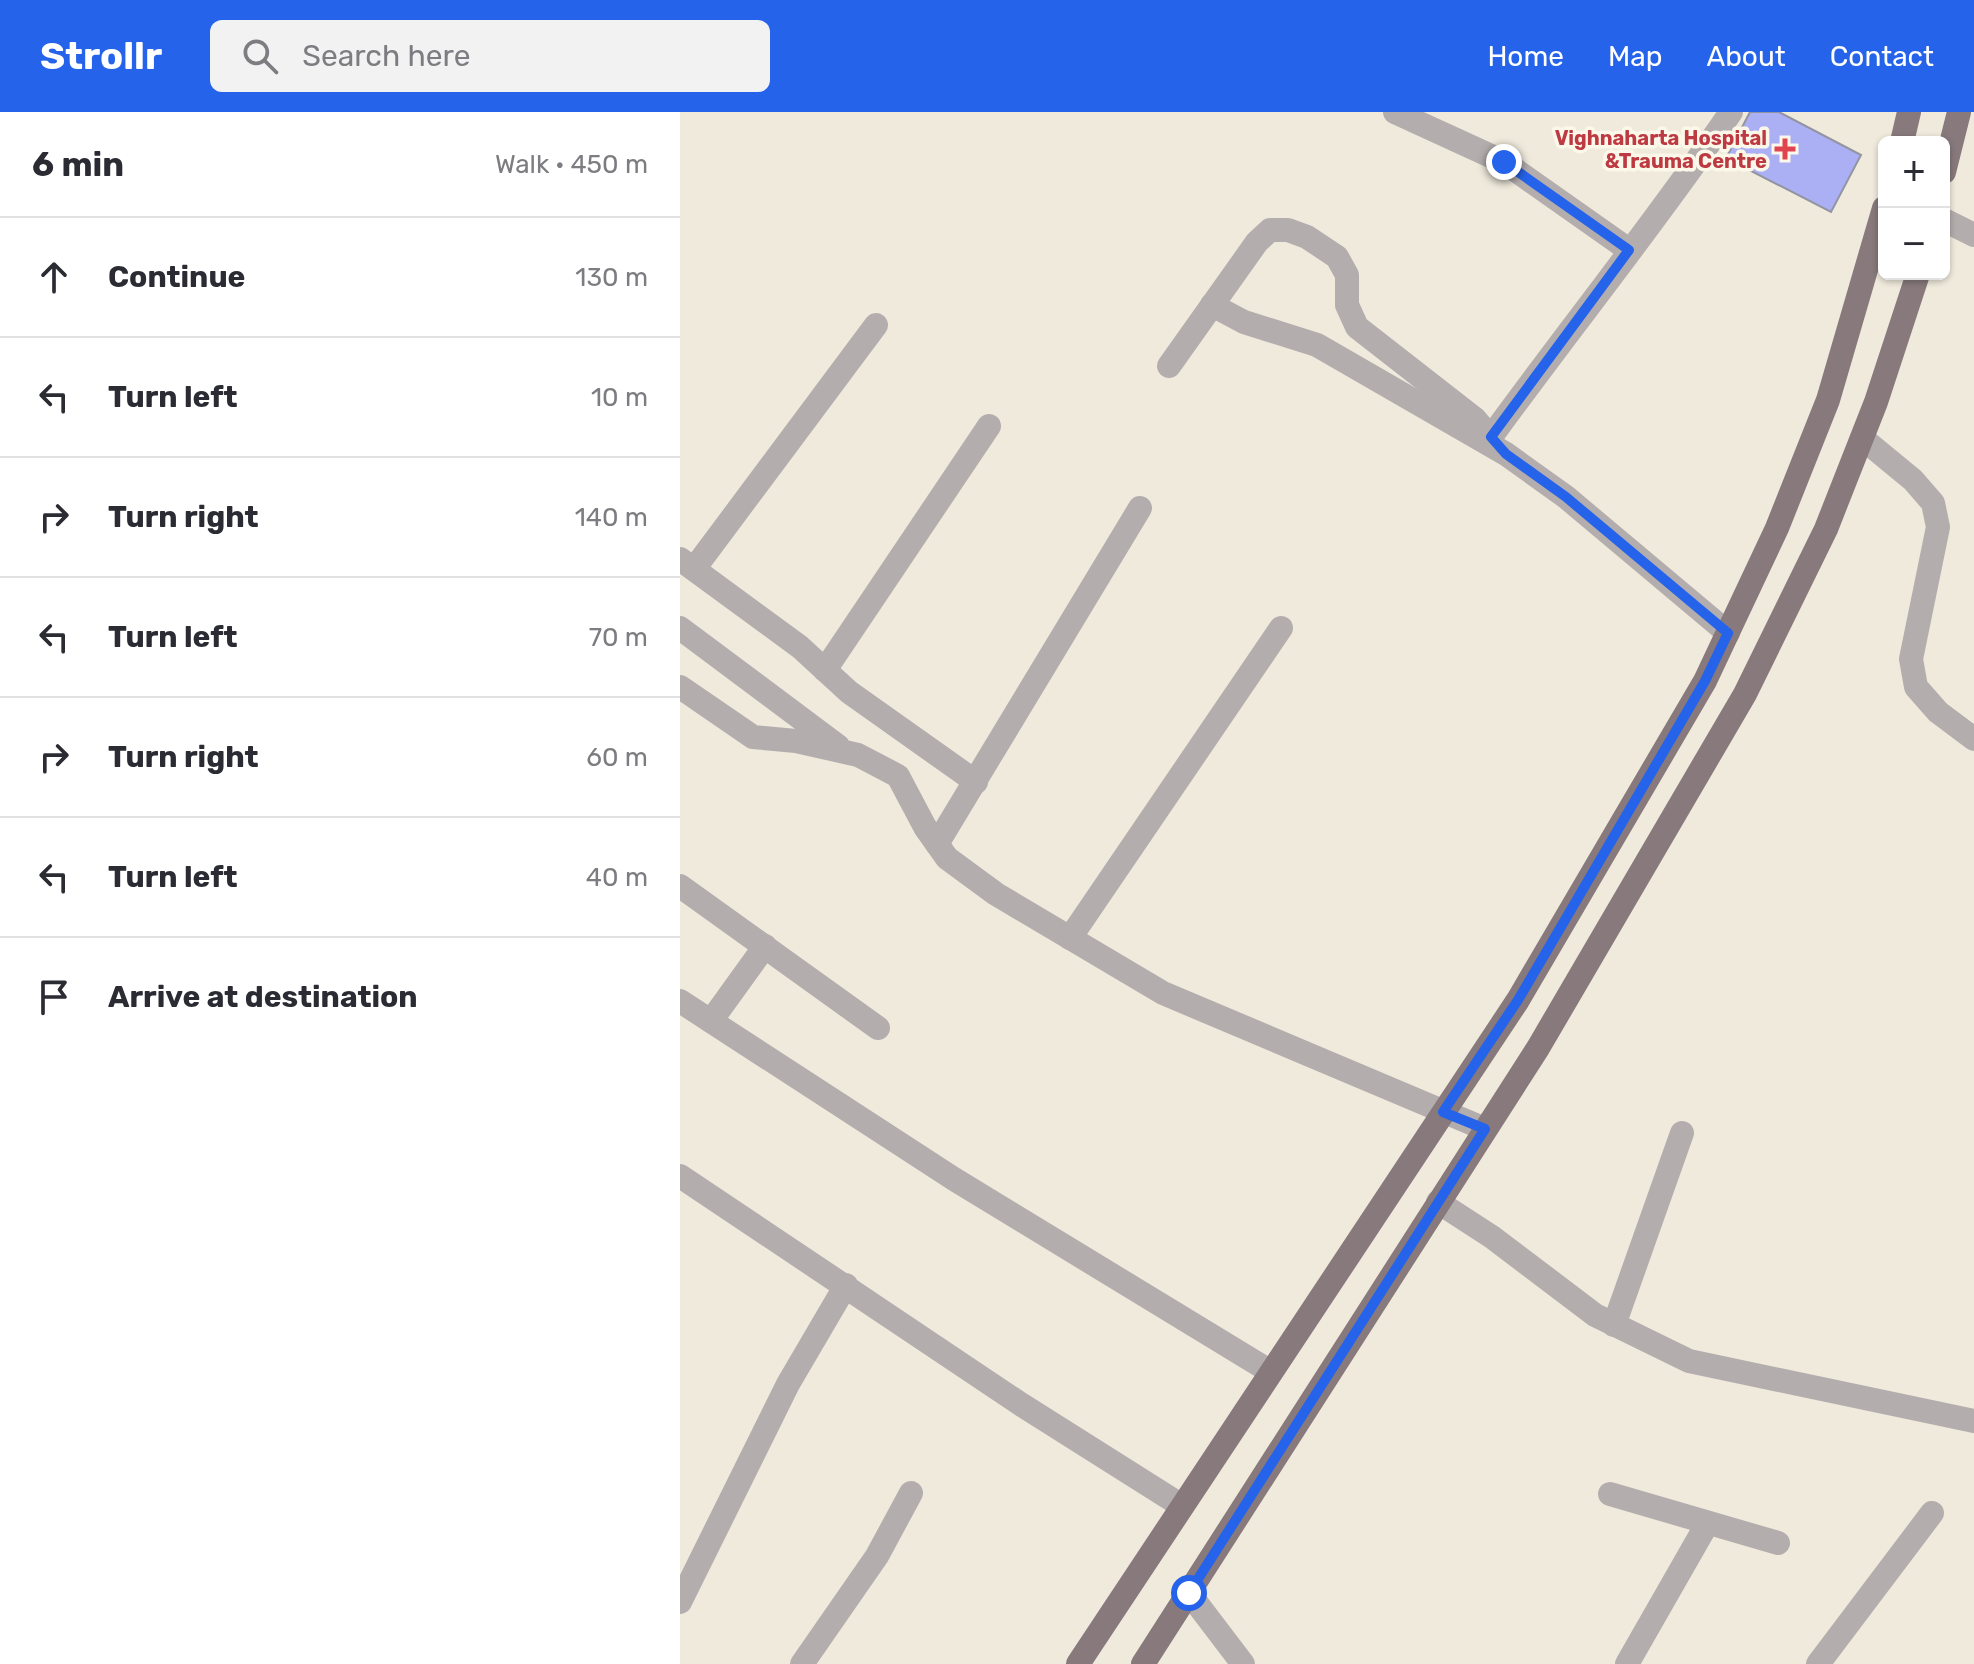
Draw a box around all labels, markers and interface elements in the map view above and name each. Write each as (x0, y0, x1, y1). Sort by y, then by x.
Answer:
search box (210, 20, 770, 92)
text: Strollr (40, 33, 162, 79)
icon: search (238, 34, 282, 78)
text: Search here (302, 38, 471, 74)
text: Home (1487, 40, 1564, 73)
text: Map (1608, 40, 1662, 73)
text: About (1706, 40, 1786, 73)
text: Contact (1830, 40, 1934, 73)
place label: Vighnaharta Hospital &Trauma Centre (1555, 126, 1767, 173)
map controls (1878, 136, 1950, 280)
button: + (1878, 136, 1950, 208)
marker: Vighnaharta Hospital &Trauma Centre (1774, 138, 1796, 160)
text: 6 min (32, 144, 124, 185)
route end (1486, 144, 1522, 180)
text: Walk · 450 m (495, 149, 648, 180)
button: − (1878, 208, 1950, 280)
icon: ahead (32, 255, 76, 299)
text: Continue (108, 259, 245, 295)
text: 130 m (575, 262, 648, 293)
icon: left (32, 375, 76, 419)
text: Turn left (108, 379, 238, 415)
text: 10 m (591, 382, 648, 413)
icon: right (32, 495, 76, 539)
text: Turn right (108, 499, 259, 535)
text: 140 m (575, 502, 648, 533)
icon: left (32, 615, 76, 659)
text: Turn left (108, 619, 238, 655)
text: 70 m (589, 622, 648, 653)
icon: right (32, 735, 76, 779)
text: Turn right (108, 739, 259, 775)
text: 60 m (586, 742, 648, 773)
icon: left (32, 855, 76, 899)
text: Turn left (108, 859, 238, 895)
text: 40 m (586, 862, 648, 893)
icon: arrive (32, 975, 76, 1019)
text: Arrive at destination (108, 979, 418, 1015)
route start (1171, 1575, 1207, 1611)

